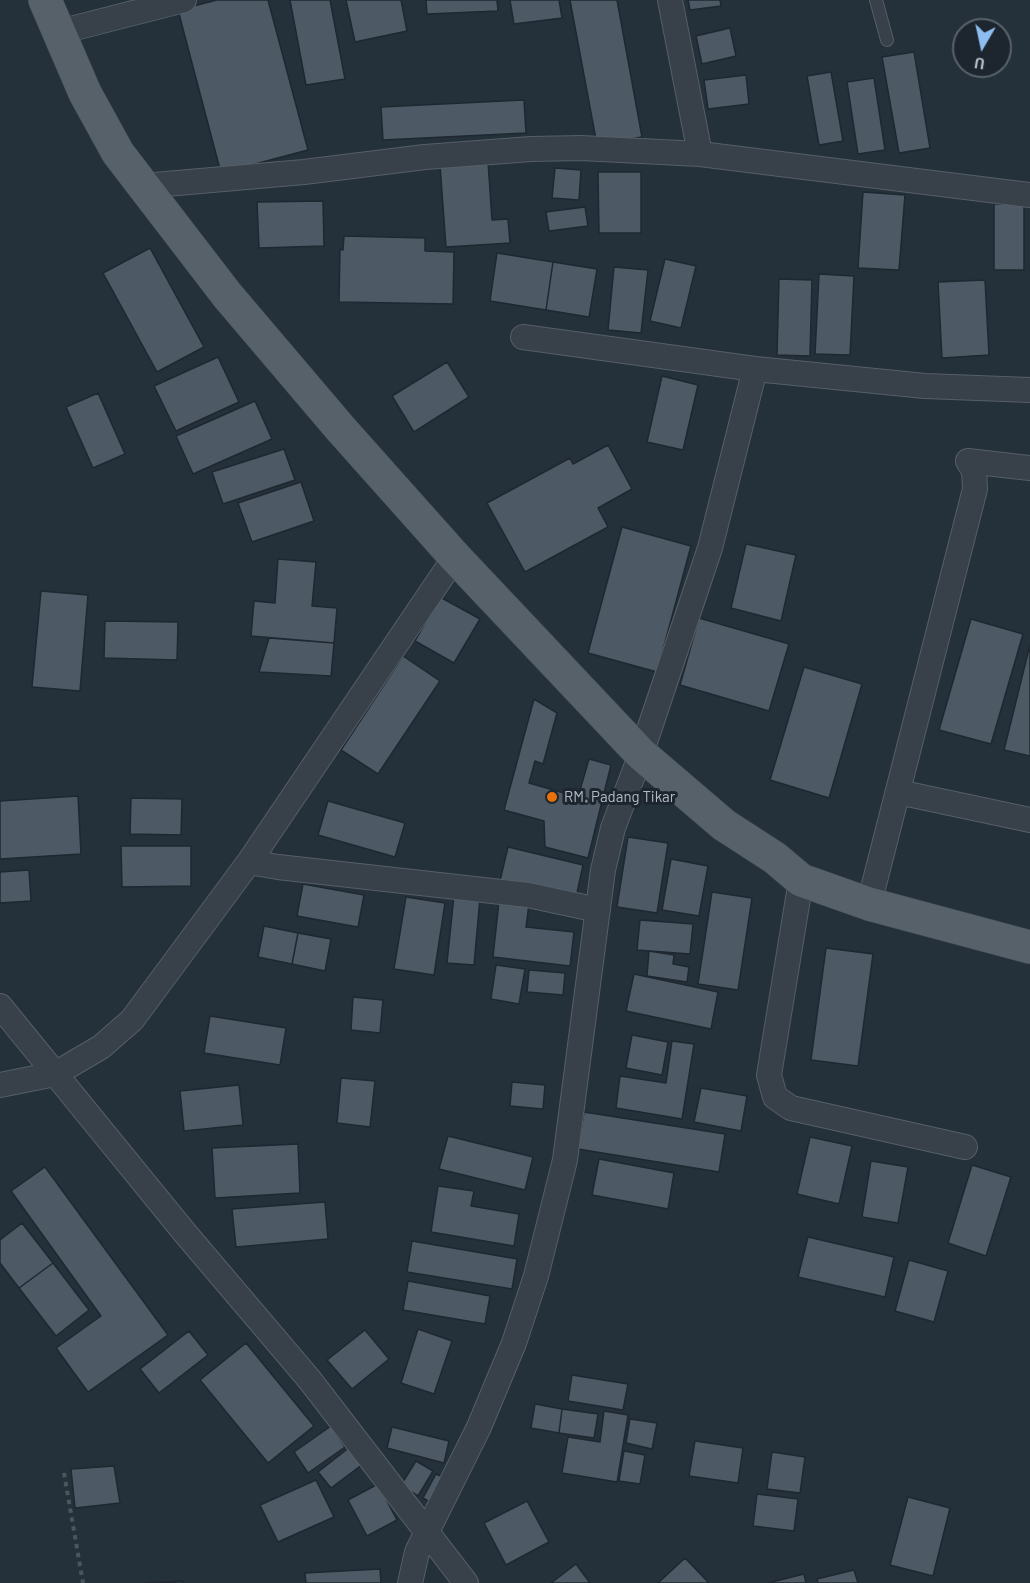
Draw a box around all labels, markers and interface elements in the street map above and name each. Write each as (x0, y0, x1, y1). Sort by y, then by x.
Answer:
north arrow (952, 18, 1012, 78)
text: U (973, 54, 986, 74)
place label: RM. Padang Tikar (564, 788, 675, 806)
marker: RM. Padang Tikar (545, 790, 559, 804)

